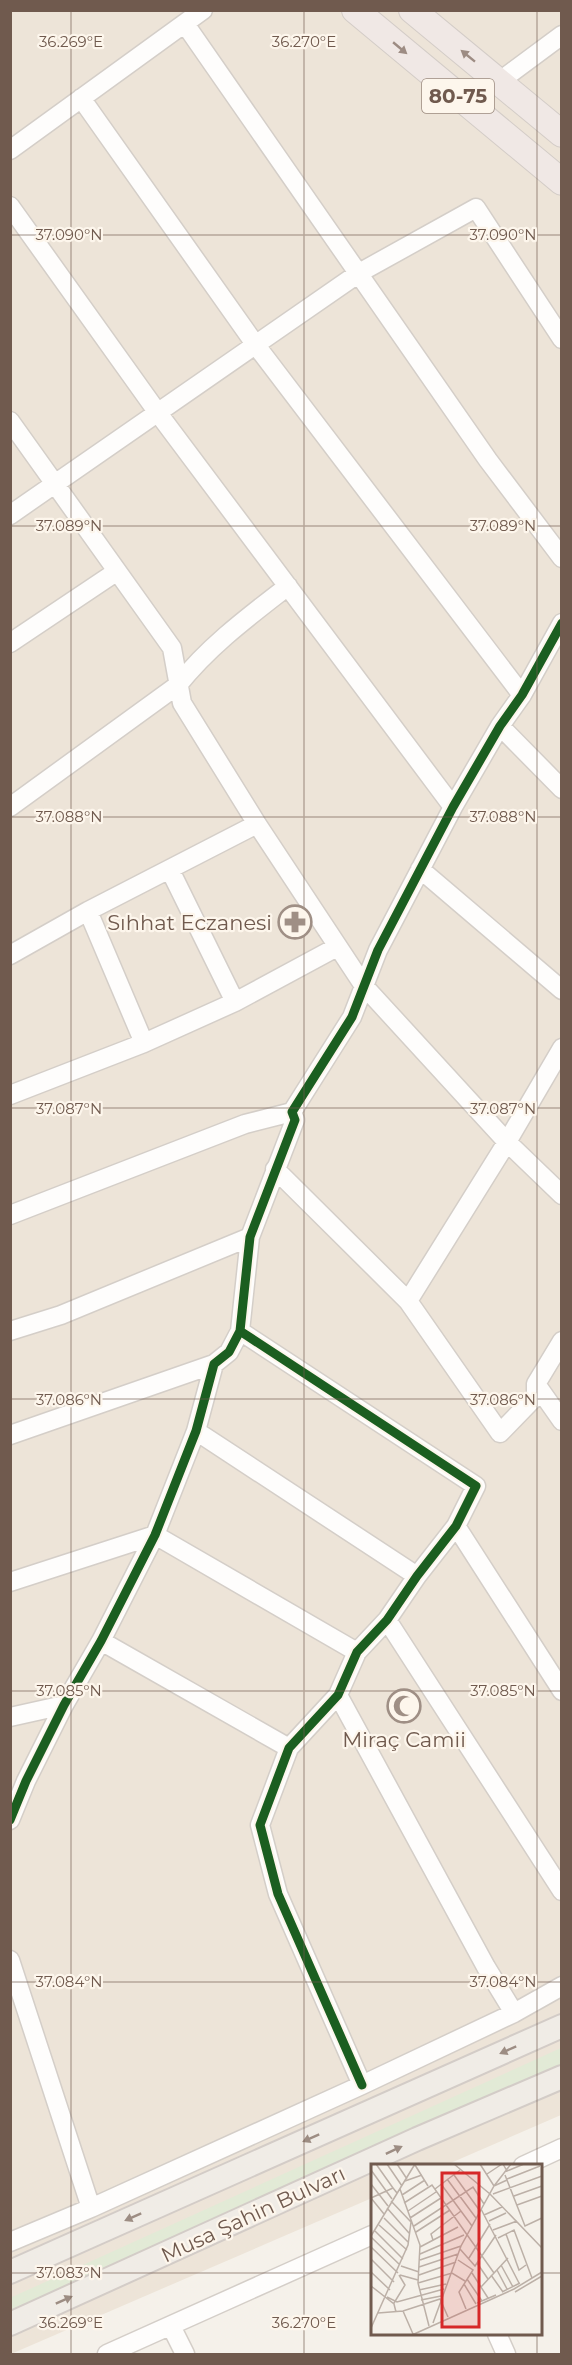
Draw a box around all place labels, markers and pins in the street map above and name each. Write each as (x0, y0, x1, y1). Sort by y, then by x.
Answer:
pharmacy icon: Sıhhat Eczanesi (277, 904, 313, 940)
place label: Sıhhat Eczanesi (107, 910, 272, 935)
mosque icon: Miraç Camii (386, 1688, 422, 1724)
place label: Miraç Camii (342, 1727, 466, 1752)

